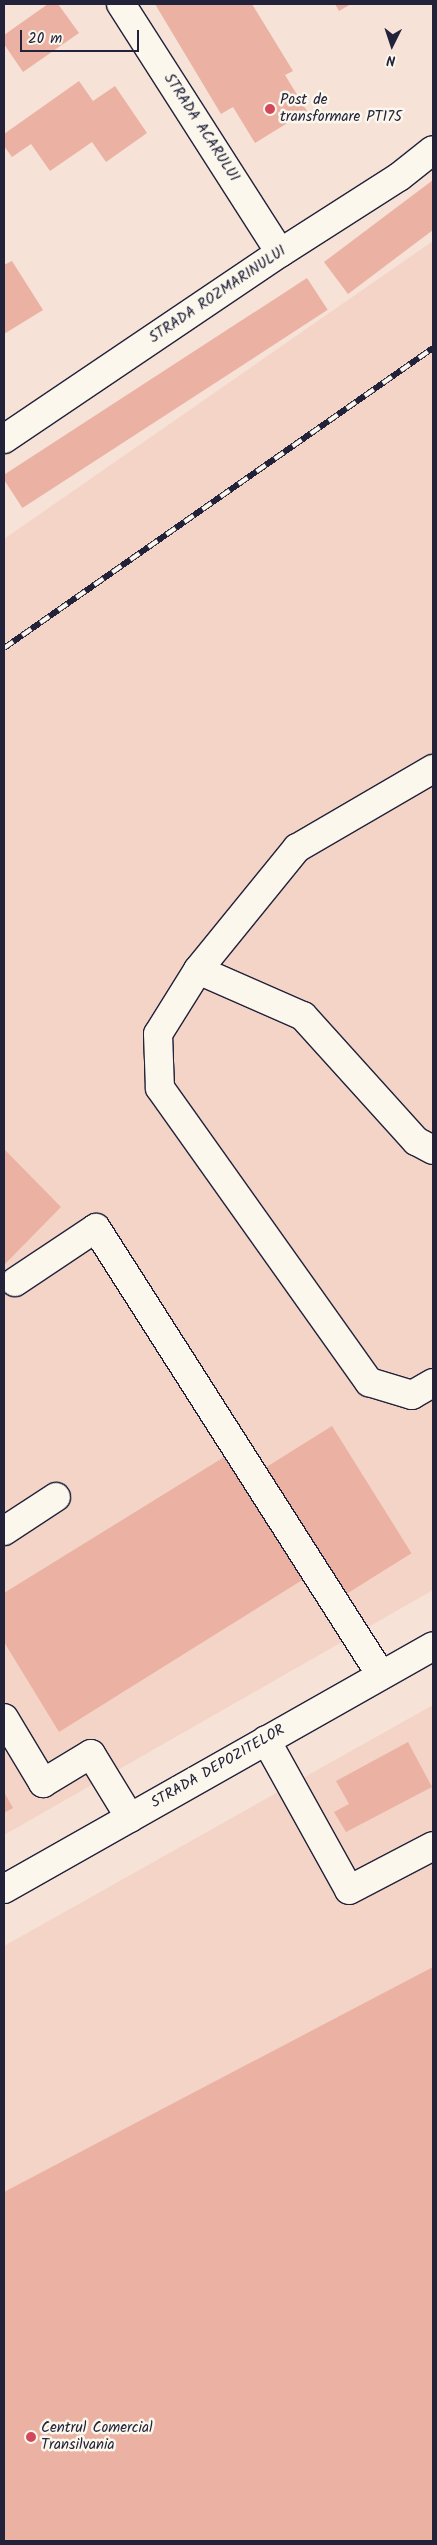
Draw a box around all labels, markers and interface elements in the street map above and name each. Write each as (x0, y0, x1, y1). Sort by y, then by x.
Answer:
scale bar (22, 20, 141, 52)
north arrow (367, 20, 417, 70)
text: 20 m (28, 27, 62, 51)
text: N (386, 49, 396, 71)
street label: STRADA ACARULUI (159, 70, 243, 186)
place label: Post de transformare PT175 (280, 91, 402, 126)
marker: Post de transformare PT175 (264, 103, 276, 115)
street label: STRADA ROZMARINULUI (146, 242, 290, 348)
street label: STRADA DEPOZITELOR (148, 1721, 288, 1813)
place label: Centrul Comercial Transilvania (41, 2419, 153, 2454)
marker: Centrul Comercial Transilvania (25, 2431, 37, 2443)

